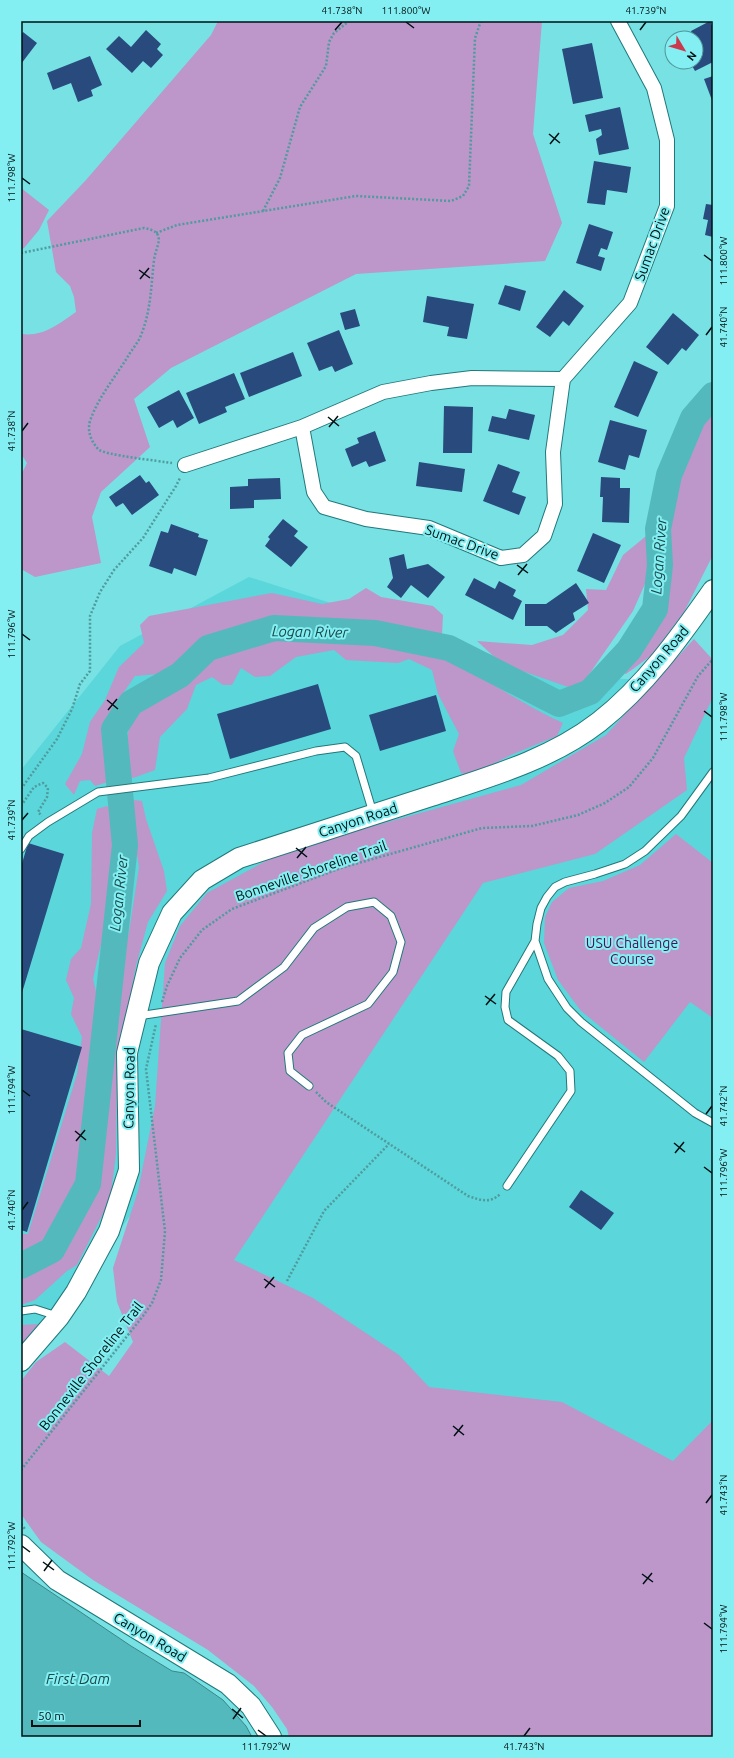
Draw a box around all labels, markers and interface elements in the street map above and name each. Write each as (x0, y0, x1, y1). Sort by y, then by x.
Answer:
text: 41.738°N (321, 5, 363, 16)
text: 111.800°W (382, 5, 430, 16)
text: 41.739°N (625, 5, 667, 16)
north arrow (664, 30, 704, 70)
text: N (685, 49, 699, 63)
text: 111.798°W (6, 154, 17, 202)
street label: Sumac Drive (631, 205, 673, 283)
text: 111.800°W (718, 237, 729, 285)
text: 41.740°N (718, 306, 729, 348)
text: 41.738°N (6, 410, 17, 452)
water label: Logan River (647, 516, 670, 595)
street label: Sumac Drive (423, 521, 501, 563)
text: 111.796°W (6, 610, 17, 658)
water label: Logan River (272, 622, 350, 641)
street label: Canyon Road (626, 623, 692, 695)
text: 111.798°W (718, 693, 729, 741)
text: 41.739°N (6, 799, 17, 841)
street label: Canyon Road (317, 800, 399, 840)
street label: Bonneville Shoreline Trail (233, 837, 389, 904)
water label: Logan River (106, 853, 131, 932)
park label: USU Challenge Course (586, 935, 678, 967)
street label: Canyon Road (120, 1047, 138, 1129)
text: 111.794°W (6, 1066, 17, 1114)
text: 41.742°N (718, 1085, 729, 1127)
text: 111.796°W (718, 1149, 729, 1197)
text: 41.740°N (6, 1189, 17, 1231)
street label: Bonneville Shoreline Trail (36, 1298, 146, 1433)
text: 41.743°N (718, 1474, 729, 1516)
text: 111.792°W (6, 1522, 17, 1570)
text: 111.794°W (718, 1605, 729, 1653)
street label: Canyon Road (111, 1609, 189, 1665)
water label: First Dam (46, 1670, 110, 1687)
scale bar (32, 1702, 140, 1728)
text: 50 m (38, 1709, 65, 1722)
text: 111.792°W (242, 1741, 290, 1752)
text: 41.743°N (503, 1741, 545, 1752)

